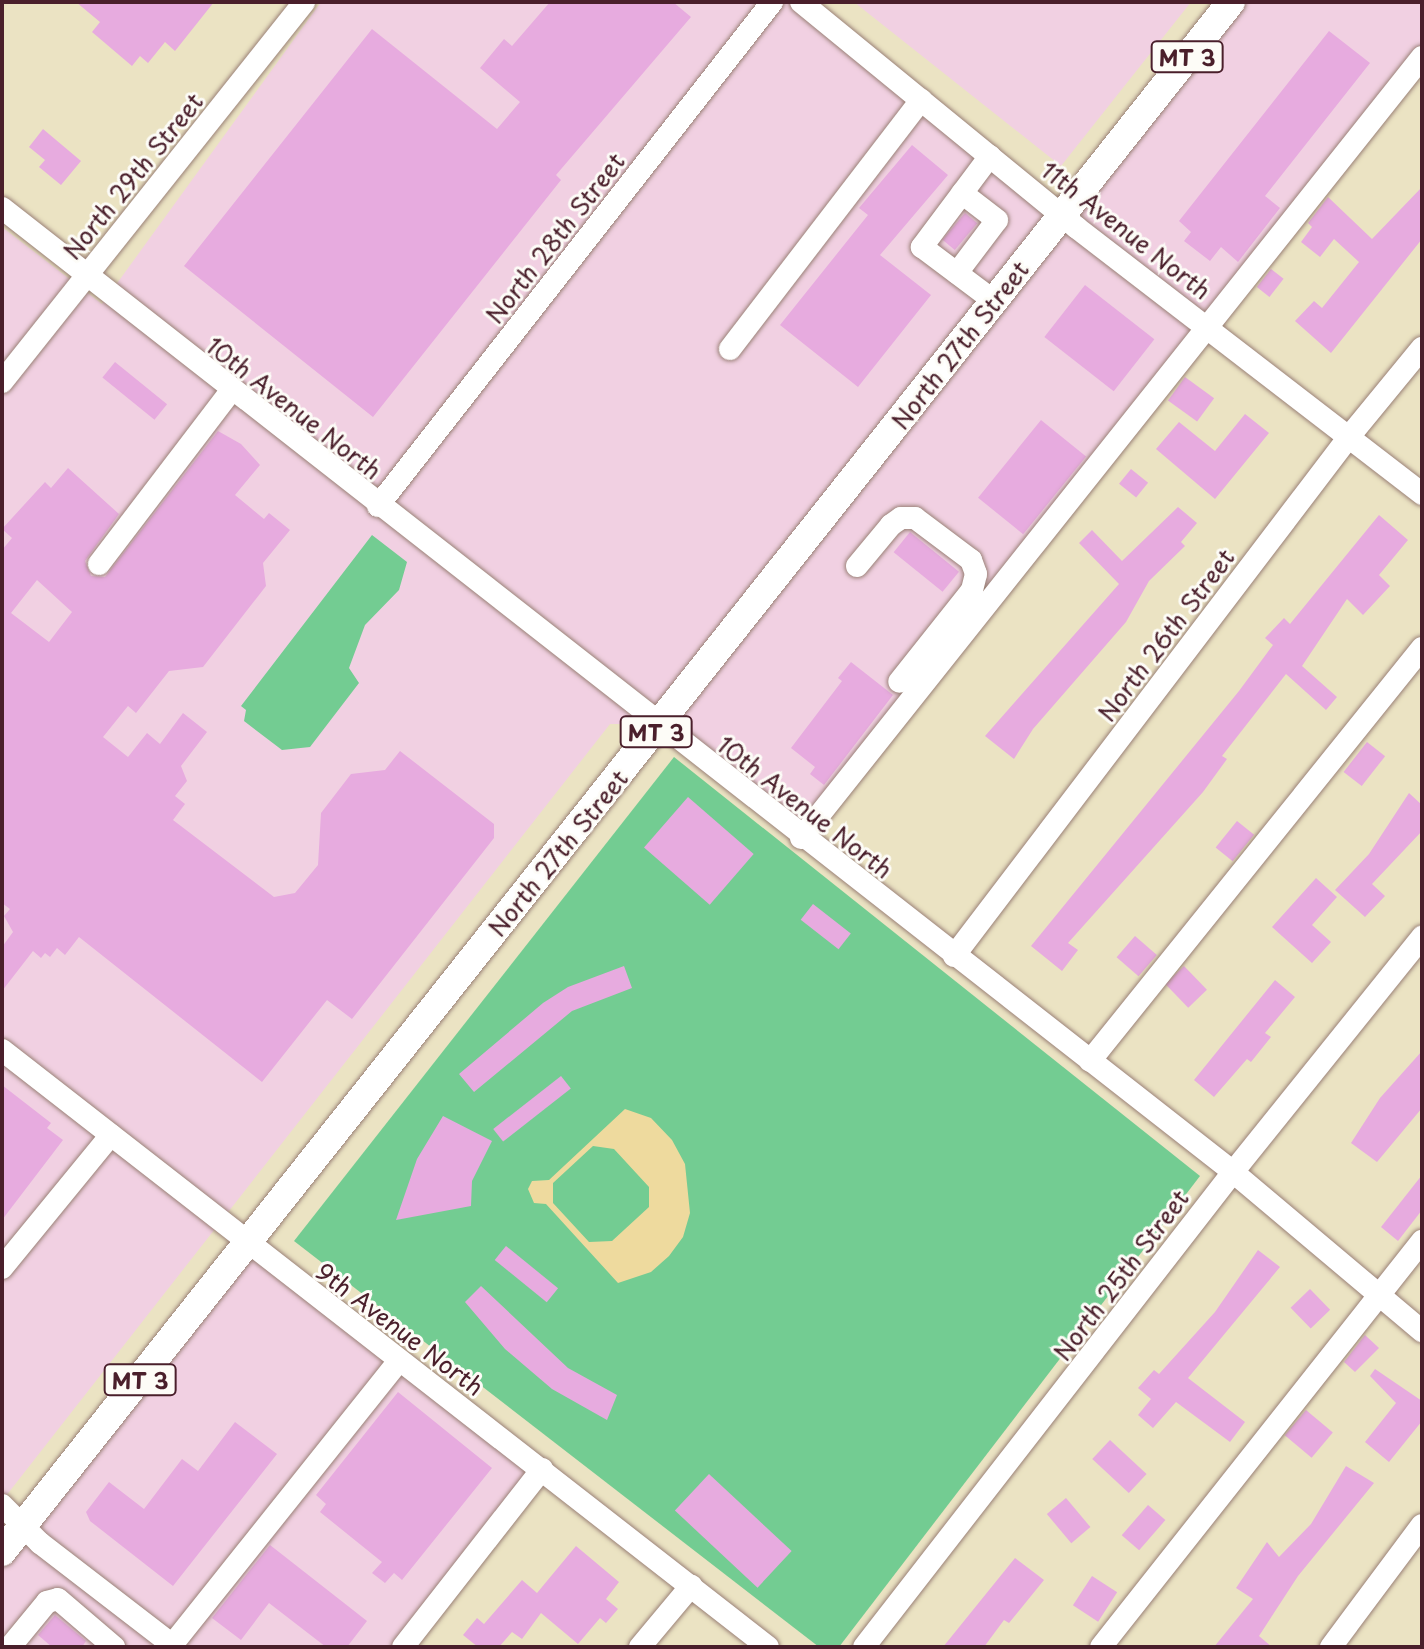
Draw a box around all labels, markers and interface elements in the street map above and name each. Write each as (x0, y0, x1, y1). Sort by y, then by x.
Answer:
road number: MT 3 (1149, 39, 1225, 75)
street label: North 29th Street (57, 86, 209, 266)
street label: North 28th Street (479, 147, 631, 329)
street label: 11th Avenue North (1035, 154, 1217, 306)
street label: North 27th Street (885, 255, 1035, 435)
street label: 10th Avenue North (200, 330, 388, 486)
street label: North 26th Street (1091, 543, 1241, 727)
road number: MT 3 (618, 714, 694, 750)
street label: 10th Avenue North (711, 729, 899, 885)
street label: North 27th Street (482, 764, 634, 942)
street label: North 25th Street (1047, 1183, 1195, 1367)
street label: 9th Avenue North (310, 1257, 490, 1401)
road number: MT 3 (102, 1362, 178, 1398)

